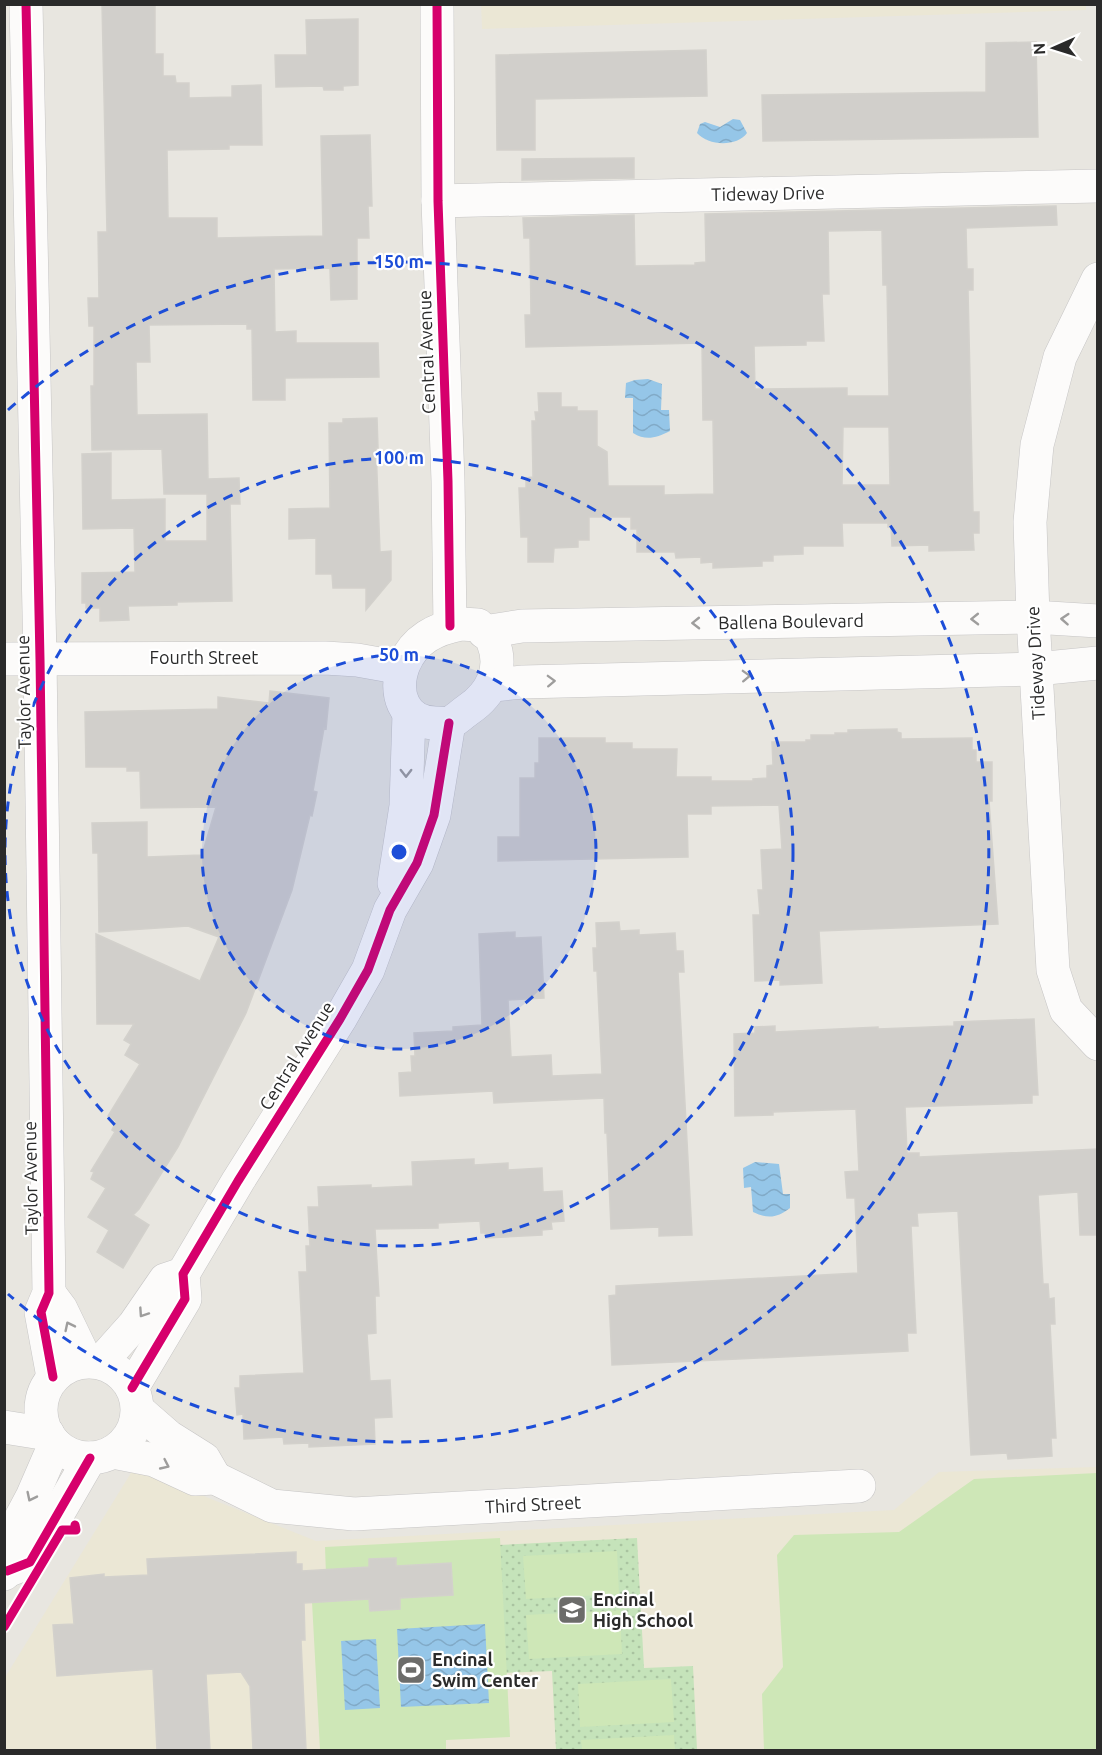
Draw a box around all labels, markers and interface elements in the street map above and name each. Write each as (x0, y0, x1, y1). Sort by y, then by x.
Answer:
north arrow (1024, 18, 1084, 78)
text: N (1030, 42, 1048, 55)
street label: Tideway Drive (711, 182, 825, 204)
text: 150 m (374, 251, 424, 271)
street label: Central Avenue (414, 290, 438, 414)
text: 100 m (374, 447, 424, 467)
street label: Tideway Drive (1022, 606, 1048, 720)
street label: Ballena Boulevard (718, 610, 864, 632)
one-way arrow (970, 613, 979, 625)
one-way arrow (1061, 613, 1070, 626)
one-way arrow (691, 617, 700, 630)
street label: Taylor Avenue (12, 635, 34, 749)
text: 50 m (379, 644, 419, 664)
street label: Fourth Street (150, 647, 258, 667)
one-way arrow (741, 670, 750, 682)
one-way arrow (546, 675, 555, 687)
one-way arrow (400, 768, 412, 777)
centre of rings (389, 842, 409, 862)
street label: Central Avenue (255, 998, 337, 1113)
street label: Taylor Avenue (19, 1121, 41, 1235)
one-way arrow (139, 1306, 150, 1317)
one-way arrow (65, 1322, 76, 1333)
one-way arrow (158, 1458, 169, 1470)
one-way arrow (27, 1491, 39, 1502)
street label: Third Street (484, 1491, 582, 1517)
place label: Encinal High School (593, 1589, 694, 1630)
school or university icon: Encinal High School (556, 1594, 588, 1626)
place label: Encinal Swim Center (432, 1649, 539, 1690)
sports icon: Encinal Swim Center (395, 1654, 427, 1686)

